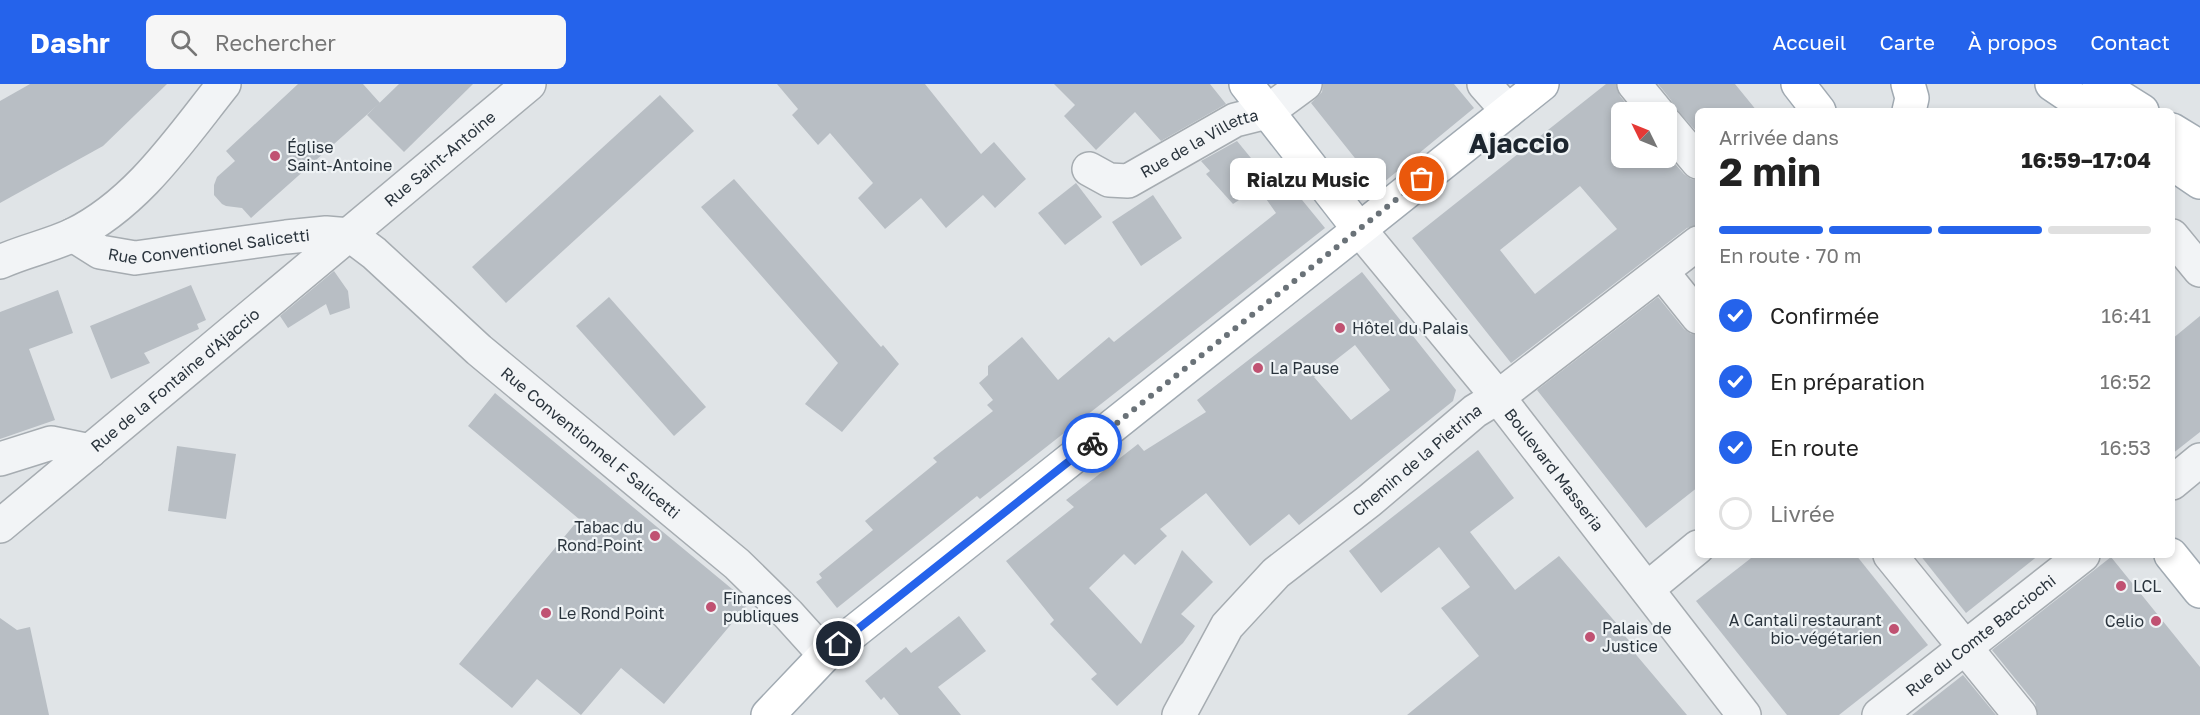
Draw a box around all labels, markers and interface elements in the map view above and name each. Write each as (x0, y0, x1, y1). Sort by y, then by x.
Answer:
search box (146, 15, 566, 69)
text: Dashr (30, 26, 110, 59)
icon: search (167, 26, 200, 59)
text: Rechercher (215, 29, 336, 56)
text: Accueil (1773, 29, 1846, 55)
text: Carte (1879, 29, 1935, 55)
text: À propos (1968, 29, 2057, 55)
text: Contact (2090, 29, 2170, 55)
north arrow (1611, 102, 1677, 168)
map controls (1611, 102, 1677, 168)
street label: Rue de la Villetta (1137, 105, 1260, 182)
street label: Rue Saint-Antoine (380, 106, 499, 211)
text: Arrivée dans (1719, 125, 1839, 149)
district label: Ajaccio (1469, 126, 1569, 159)
place label: Église Saint-Antoine (287, 137, 392, 175)
text: 16:59–17:04 (2021, 146, 2151, 173)
text: 2 min (1719, 148, 1821, 195)
marker: Église Saint-Antoine (268, 149, 282, 163)
pin (1396, 153, 1447, 204)
callout: Rialzu Music (1230, 158, 1386, 200)
icon: bag (1405, 162, 1438, 195)
text: Rialzu Music (1247, 167, 1369, 191)
street label: Rue Conventionel Salicetti (107, 225, 311, 268)
text: En route · 70 m (1719, 243, 1862, 267)
icon: check (1719, 299, 1752, 332)
text: Confirmée (1770, 302, 1879, 329)
text: 16:41 (2101, 303, 2151, 327)
street label: Rue de la Fontaine d'Ajaccio (86, 304, 263, 456)
place label: Hôtel du Palais (1352, 318, 1468, 338)
marker: Hôtel du Palais (1333, 321, 1347, 335)
place label: La Pause (1270, 358, 1339, 378)
marker: La Pause (1251, 361, 1265, 375)
street label: Rue Conventionnel F Salicetti (497, 362, 684, 523)
icon: check (1719, 365, 1752, 398)
text: En préparation (1770, 368, 1925, 395)
text: 16:52 (2100, 369, 2151, 393)
street label: Chemin de la Pietrina (1348, 399, 1485, 520)
street label: Boulevard Masseria (1500, 404, 1608, 535)
courier (1062, 413, 1122, 473)
icon: bike (1076, 427, 1109, 460)
icon: check (1719, 431, 1752, 464)
text: En route (1770, 434, 1859, 461)
text: 16:53 (2100, 435, 2151, 459)
text: Livrée (1770, 500, 1835, 527)
place label: Tabac du Rond-Point (557, 517, 643, 555)
marker: Tabac du Rond-Point (648, 529, 662, 543)
street label: Rue du Comte Bacciochi (1901, 570, 2060, 700)
place label: LCL (2133, 576, 2161, 596)
marker: LCL (2114, 579, 2128, 593)
place label: Finances publiques (723, 588, 799, 626)
marker: Finances publiques (704, 600, 718, 614)
place label: Le Rond Point (558, 603, 665, 623)
marker: Le Rond Point (539, 606, 553, 620)
place label: A Cantali restaurant bio-végétarien (1729, 610, 1882, 648)
place label: Celio (2105, 611, 2144, 631)
marker: Celio (2149, 614, 2163, 628)
pin (813, 618, 864, 669)
place label: Palais de Justice (1602, 618, 1671, 656)
marker: A Cantali restaurant bio-végétarien (1887, 622, 1901, 636)
icon: home (822, 627, 855, 660)
marker: Palais de Justice (1583, 630, 1597, 644)

